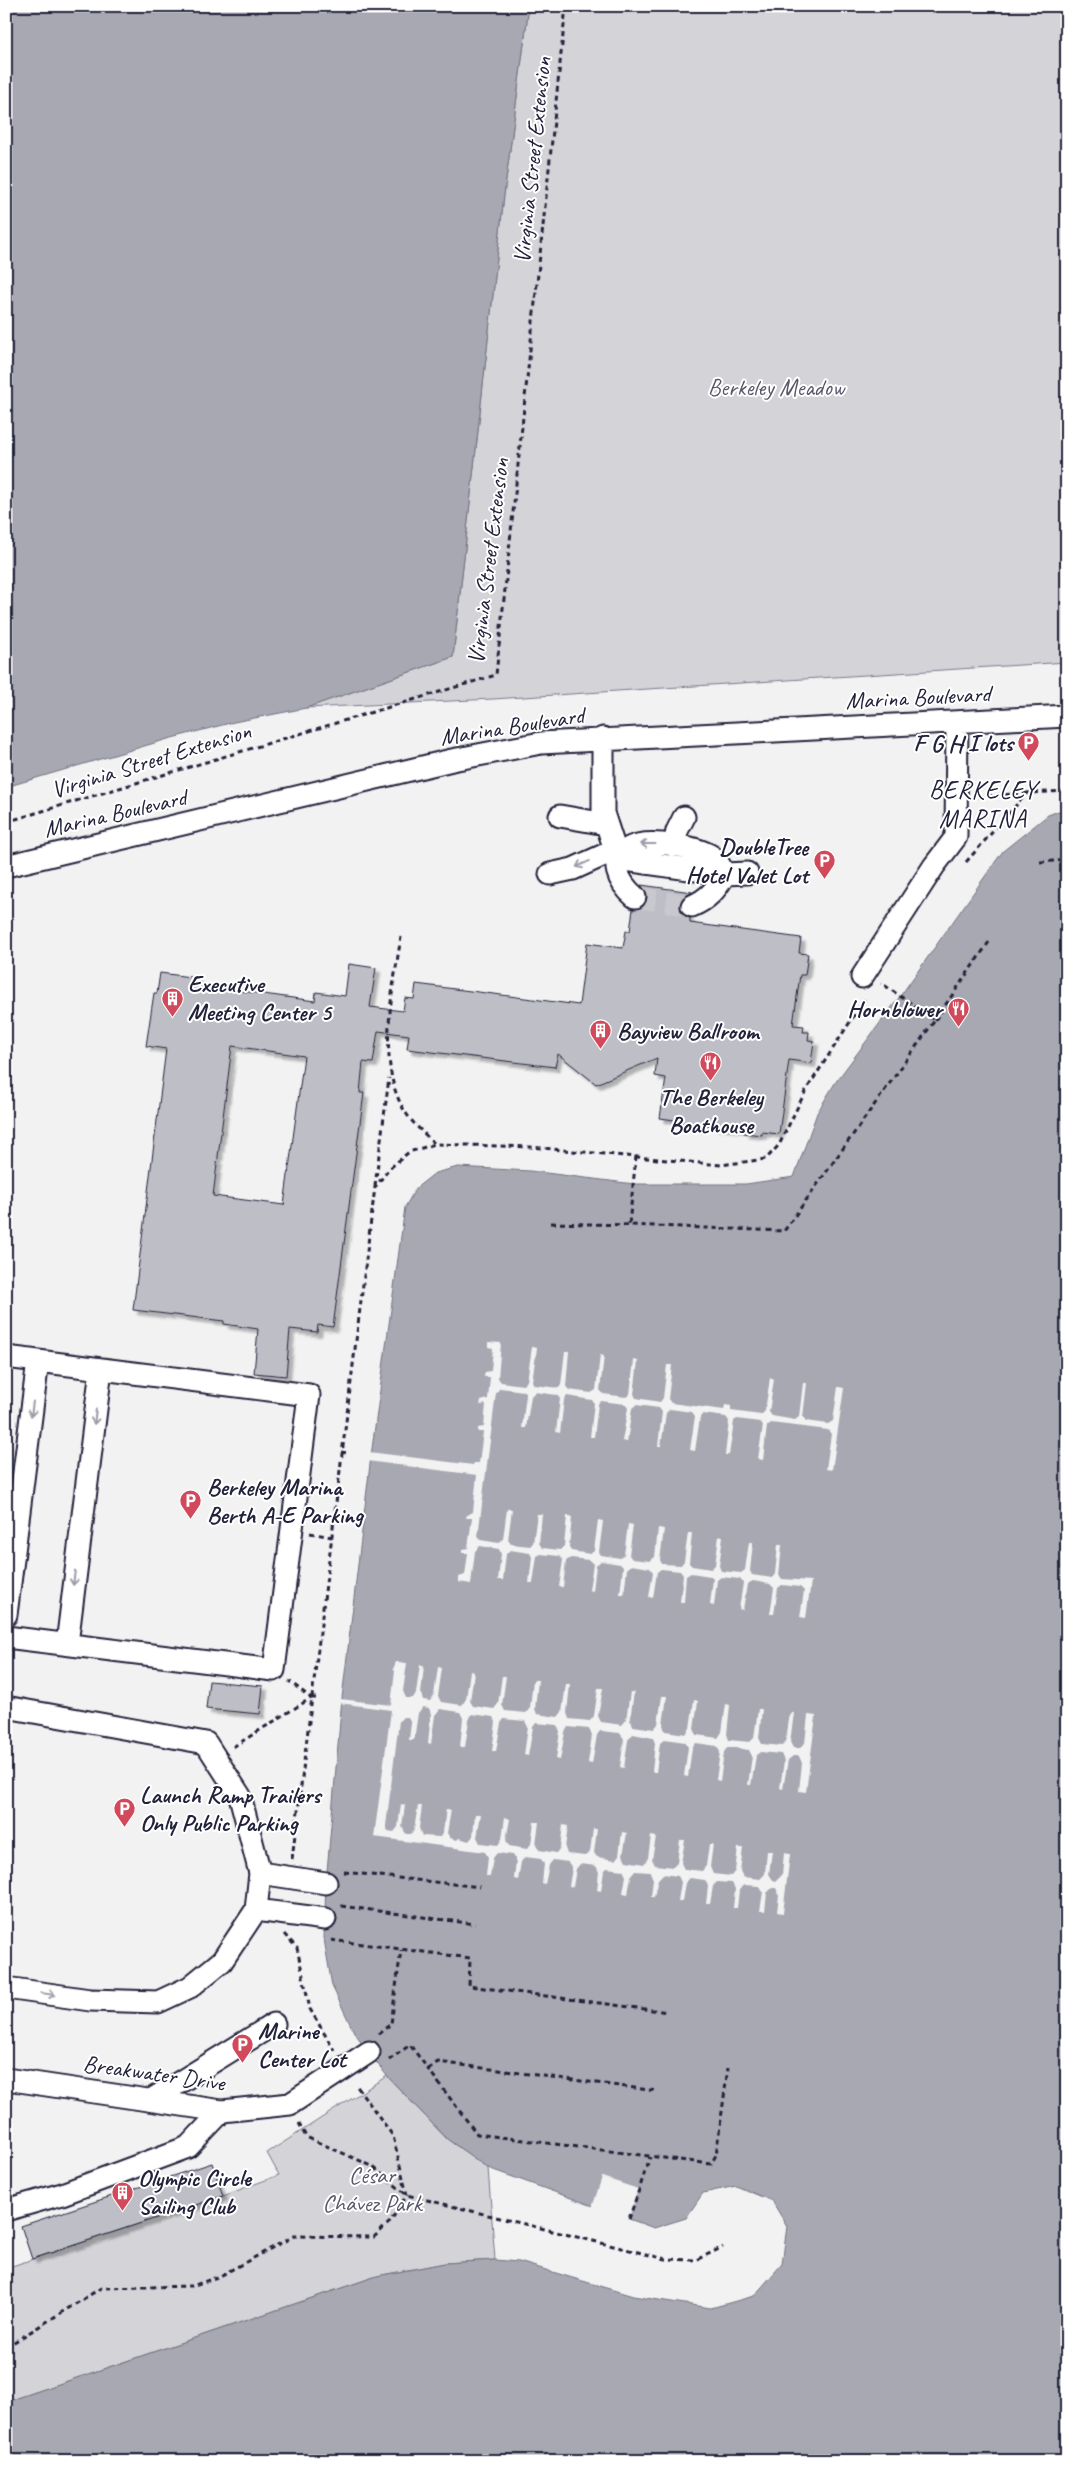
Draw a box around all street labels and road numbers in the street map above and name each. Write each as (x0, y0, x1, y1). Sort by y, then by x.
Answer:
street label: Virginia Street Extension (506, 55, 558, 265)
street label: Virginia Street Extension (460, 456, 516, 666)
street label: Marina Boulevard (845, 678, 995, 716)
street label: Marina Boulevard (438, 699, 590, 752)
street label: Virginia Street Extension (48, 715, 255, 805)
street label: Marina Boulevard (41, 781, 193, 844)
street label: Breakwater Drive (81, 2048, 229, 2098)

